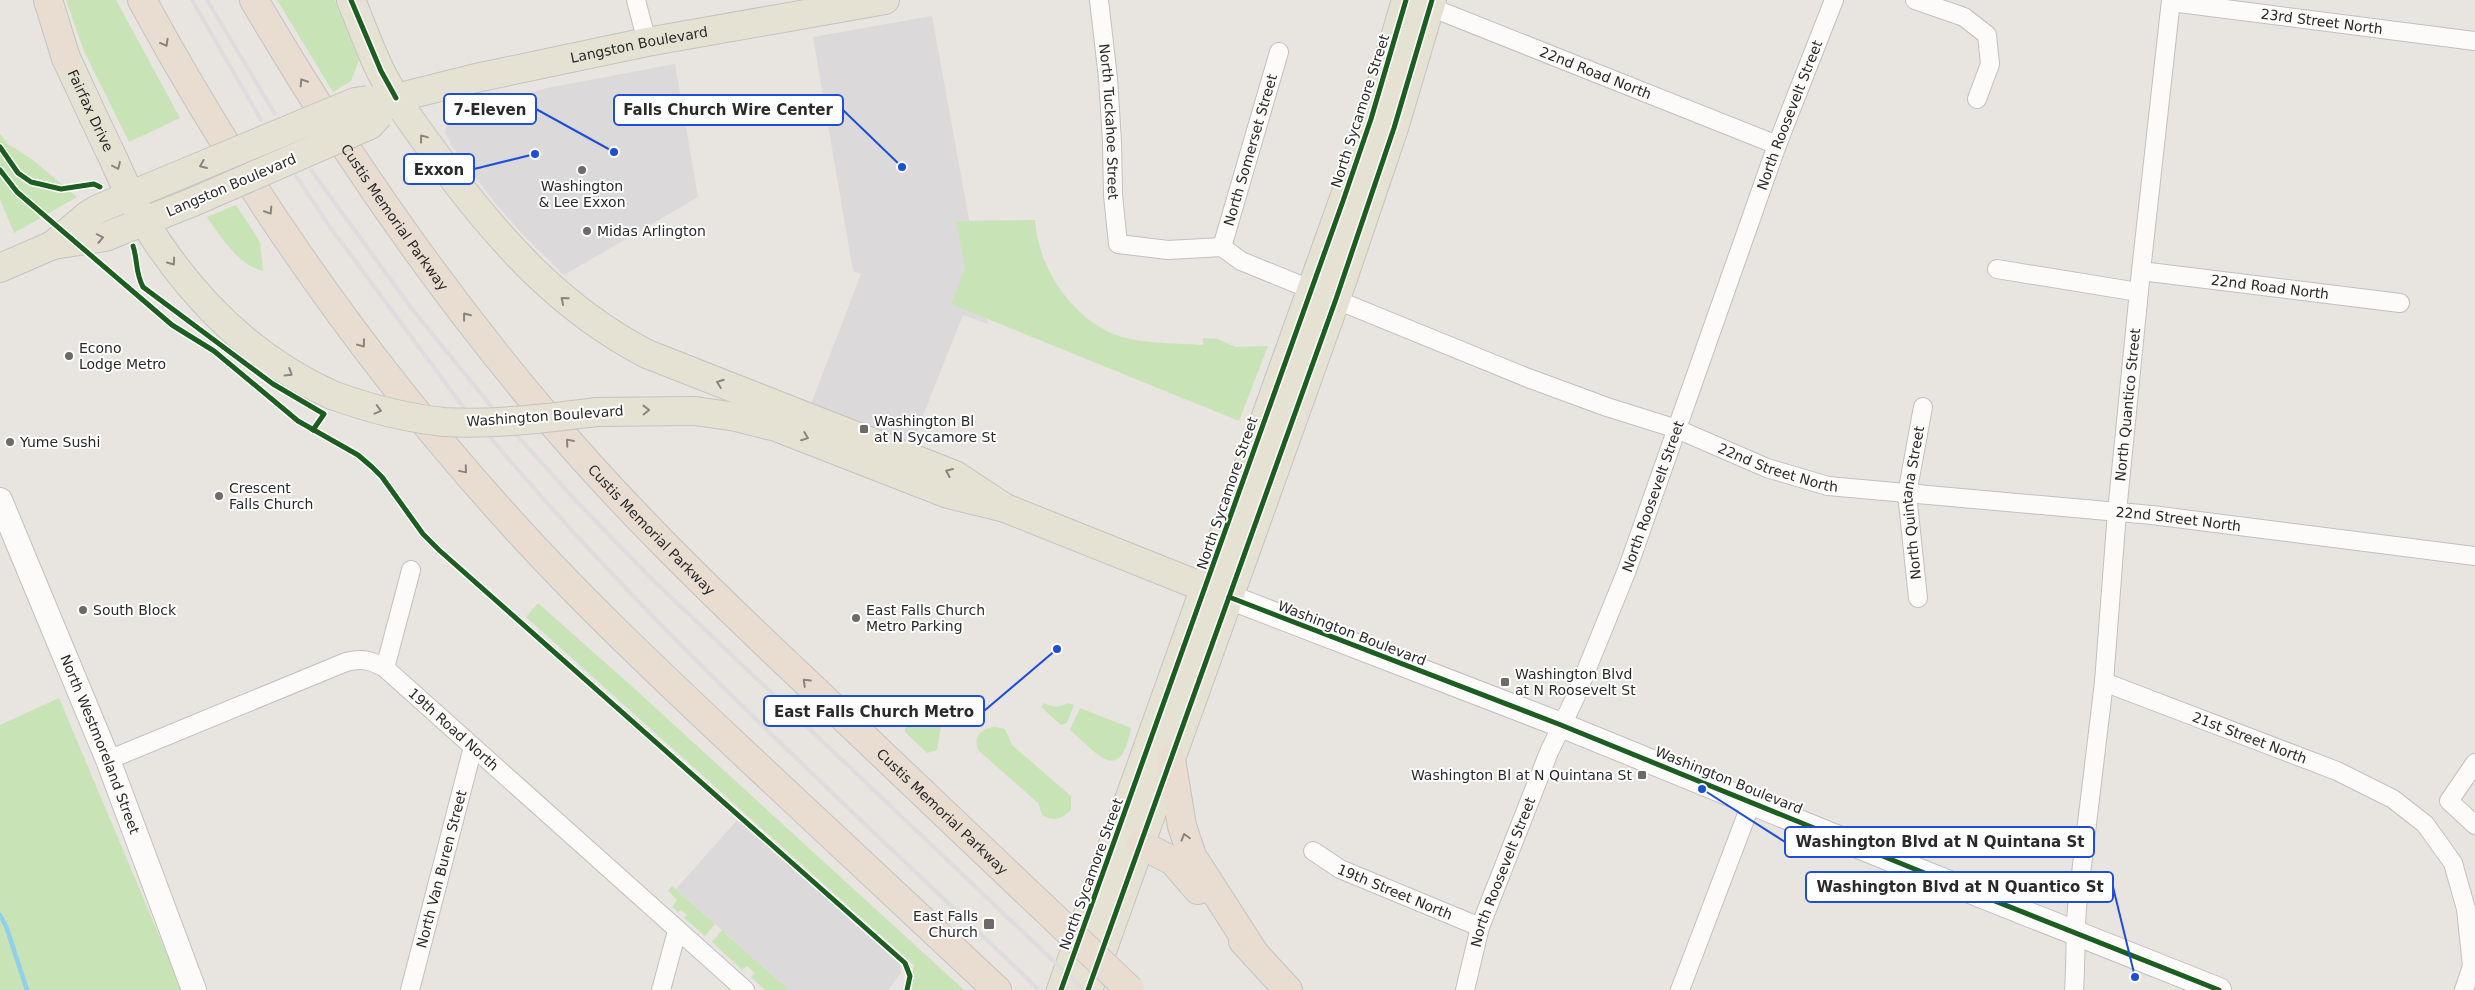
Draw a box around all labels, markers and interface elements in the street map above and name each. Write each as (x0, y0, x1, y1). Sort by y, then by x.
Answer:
street label: 23rd Street North (2260, 6, 2384, 37)
street label: Langston Boulevard (569, 23, 709, 66)
street label: North Sycamore Street (1328, 32, 1393, 190)
one-way arrow (159, 37, 169, 46)
street label: North Roosevelt Street (1754, 37, 1826, 192)
street label: North Tuckahoe Street (1096, 43, 1121, 201)
street label: 22nd Road North (1537, 43, 1654, 102)
street label: Fairfax Drive (65, 67, 117, 154)
street label: North Somerset Street (1221, 72, 1280, 228)
one-way arrow (300, 79, 310, 88)
callout: 7-Eleven (444, 94, 536, 124)
callout: Falls Church Wire Center (614, 95, 843, 125)
text: 7-Eleven (454, 101, 526, 119)
text: Falls Church Wire Center (623, 101, 833, 119)
one-way arrow (420, 134, 429, 144)
street label: Custis Memorial Parkway (338, 141, 452, 294)
street label: Langston Boulevard (164, 150, 298, 220)
callout: Exxon (404, 154, 474, 184)
one-way arrow (199, 158, 208, 169)
one-way arrow (110, 161, 121, 170)
text: Exxon (414, 161, 464, 179)
marker: Washington & Lee Exxon (576, 164, 588, 176)
place label: Washington & Lee Exxon (538, 178, 626, 210)
one-way arrow (262, 206, 272, 215)
place label: Midas Arlington (597, 223, 706, 239)
marker: Midas Arlington (581, 225, 593, 237)
one-way arrow (95, 233, 104, 243)
one-way arrow (167, 256, 175, 265)
street label: 22nd Road North (2210, 272, 2330, 302)
one-way arrow (560, 296, 569, 305)
one-way arrow (463, 313, 471, 322)
street label: North Quantico Street (2112, 327, 2143, 482)
one-way arrow (357, 338, 366, 347)
place label: Econo Lodge Metro (79, 340, 166, 372)
marker: Econo Lodge Metro (63, 350, 75, 362)
one-way arrow (284, 367, 293, 377)
one-way arrow (717, 379, 725, 389)
street label: Washington Boulevard (466, 403, 624, 429)
one-way arrow (373, 404, 382, 415)
one-way arrow (642, 405, 650, 415)
place label: Washington Bl at N Sycamore St (874, 413, 996, 445)
street label: North Sycamore Street (1193, 414, 1261, 571)
street label: North Roosevelt Street (1619, 418, 1687, 574)
marker: Washington Bl at N Sycamore St (858, 423, 870, 435)
street label: North Quintana Street (1898, 424, 1927, 580)
one-way arrow (800, 431, 809, 441)
place label: Yume Sushi (19, 434, 100, 450)
marker: Yume Sushi (4, 436, 16, 448)
one-way arrow (566, 438, 575, 447)
street label: 22nd Street North (1716, 440, 1839, 495)
street label: Custis Memorial Parkway (585, 461, 718, 598)
one-way arrow (459, 464, 467, 473)
one-way arrow (945, 468, 954, 479)
place label: Crescent Falls Church (229, 480, 313, 512)
marker: Crescent Falls Church (213, 490, 225, 502)
street label: 22nd Street North (2115, 504, 2242, 534)
street label: Washington Boulevard (1276, 597, 1428, 669)
place label: South Block (93, 602, 177, 618)
place label: East Falls Church Metro Parking (866, 602, 985, 634)
marker: South Block (77, 604, 89, 616)
marker: East Falls Church Metro Parking (850, 612, 862, 624)
street label: North Westmoreland Street (57, 652, 143, 837)
place label: Washington Blvd at N Roosevelt St (1515, 666, 1636, 698)
marker: Washington Blvd at N Roosevelt St (1499, 676, 1511, 688)
one-way arrow (803, 679, 812, 688)
street label: 19th Road North (405, 685, 502, 774)
callout: East Falls Church Metro (764, 696, 984, 726)
text: East Falls Church Metro (774, 703, 974, 721)
street label: 21st Street North (2190, 709, 2309, 767)
street label: Washington Boulevard (1653, 743, 1805, 817)
street label: Custis Memorial Parkway (873, 745, 1011, 878)
place label: Washington Bl at N Quintana St (1411, 767, 1633, 783)
marker: Washington Bl at N Quintana St (1636, 769, 1648, 781)
street label: North Van Buren Street (413, 788, 470, 950)
street label: North Roosevelt Street (1468, 794, 1539, 949)
street label: North Sycamore Street (1056, 795, 1126, 952)
callout: Washington Blvd at N Quintana St (1785, 827, 2094, 857)
text: Washington Blvd at N Quintana St (1796, 833, 2084, 851)
one-way arrow (1181, 834, 1191, 842)
street label: 19th Street North (1335, 861, 1455, 923)
callout: Washington Blvd at N Quantico St (1806, 872, 2113, 902)
text: Washington Blvd at N Quantico St (1816, 878, 2104, 896)
place label: East Falls Church (913, 908, 978, 940)
marker: East Falls Church (982, 917, 996, 931)

